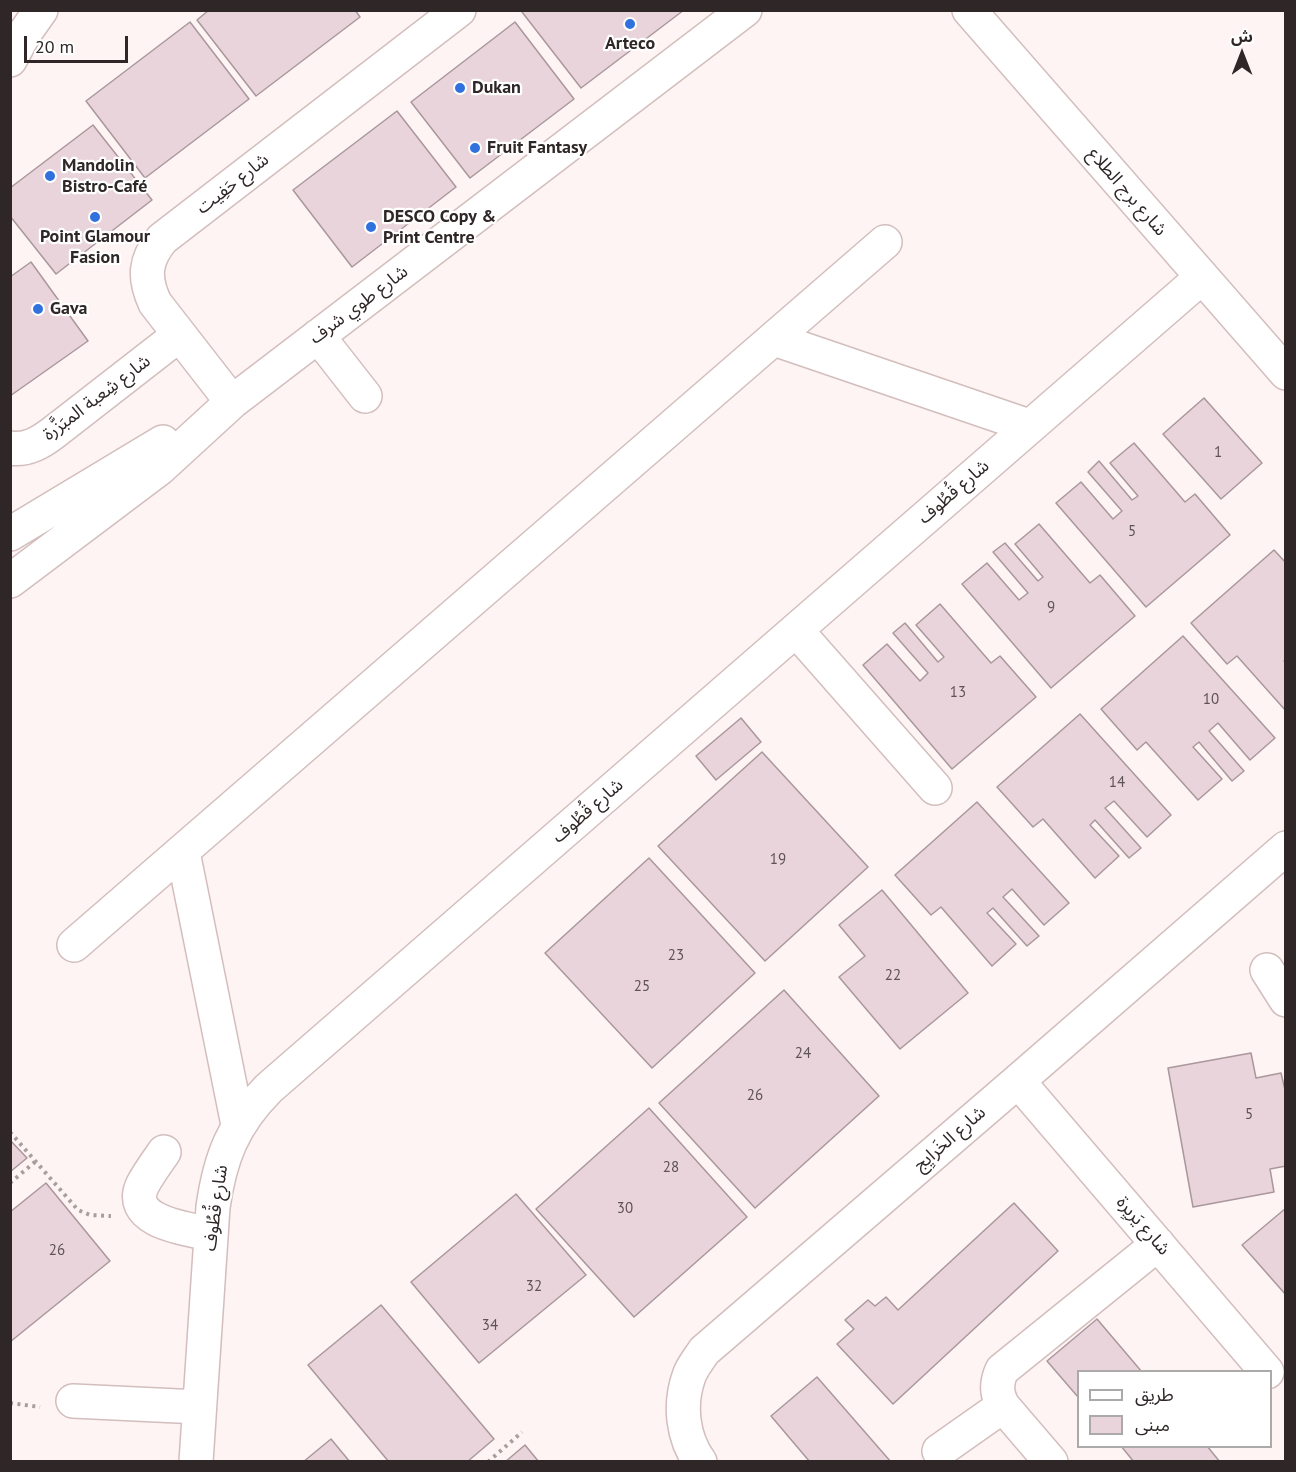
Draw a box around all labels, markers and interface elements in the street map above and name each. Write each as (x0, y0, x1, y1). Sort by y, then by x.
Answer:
marker: Arteco (623, 17, 637, 31)
scale bar (27, 24, 130, 62)
north arrow (1212, 24, 1272, 84)
text: ش (1231, 26, 1253, 46)
place label: Arteco (605, 33, 655, 55)
text: 20 m (35, 35, 74, 58)
place label: Dukan (472, 77, 521, 99)
marker: Dukan (453, 81, 467, 95)
place label: Fruit Fantasy (487, 137, 587, 159)
marker: Fruit Fantasy (468, 141, 482, 155)
street label: شارع برج الطلاع (1083, 143, 1171, 241)
street label: شارع حَفِيت (193, 149, 273, 219)
place label: Mandolin Bistro-Café (62, 155, 147, 198)
marker: Mandolin Bistro-Café (43, 169, 57, 183)
place label: DESCO Copy & Print Centre (383, 206, 496, 248)
marker: Point Glamour Fasion (88, 210, 102, 224)
marker: DESCO Copy & Print Centre (364, 220, 378, 234)
place label: Point Glamour Fasion (40, 226, 150, 268)
street label: شارع طوي شرف (306, 261, 412, 349)
place label: Gava (50, 298, 87, 320)
marker: Gava (31, 302, 45, 316)
street label: شارع شِعبة المبَزَّرة (39, 351, 155, 445)
house number: 1 (1214, 444, 1222, 462)
street label: شارع قُطُوف (914, 455, 994, 529)
house number: 5 (1128, 523, 1136, 541)
house number: 9 (1047, 599, 1055, 617)
house number: 13 (950, 684, 966, 702)
house number: 10 (1203, 691, 1219, 709)
street label: شارع قُطُوف (548, 774, 628, 848)
house number: 14 (1109, 774, 1125, 792)
house number: 19 (770, 851, 786, 869)
house number: 23 (668, 947, 684, 965)
house number: 22 (885, 967, 901, 985)
house number: 25 (634, 978, 650, 996)
house number: 24 (795, 1045, 811, 1063)
house number: 26 (747, 1087, 763, 1105)
street label: شارع الخَرايِج (910, 1102, 990, 1176)
house number: 5 (1245, 1106, 1253, 1124)
house number: 28 (663, 1159, 679, 1177)
street label: شارع قُطُوف (199, 1163, 233, 1253)
street label: شارع يَريِرة (1112, 1192, 1174, 1260)
house number: 30 (617, 1200, 633, 1218)
house number: 26 (49, 1242, 65, 1260)
house number: 32 (526, 1278, 542, 1296)
house number: 34 (482, 1317, 498, 1335)
legend (1077, 1370, 1272, 1448)
text: طريق (1135, 1383, 1174, 1406)
text: مبنى (1135, 1413, 1170, 1436)

